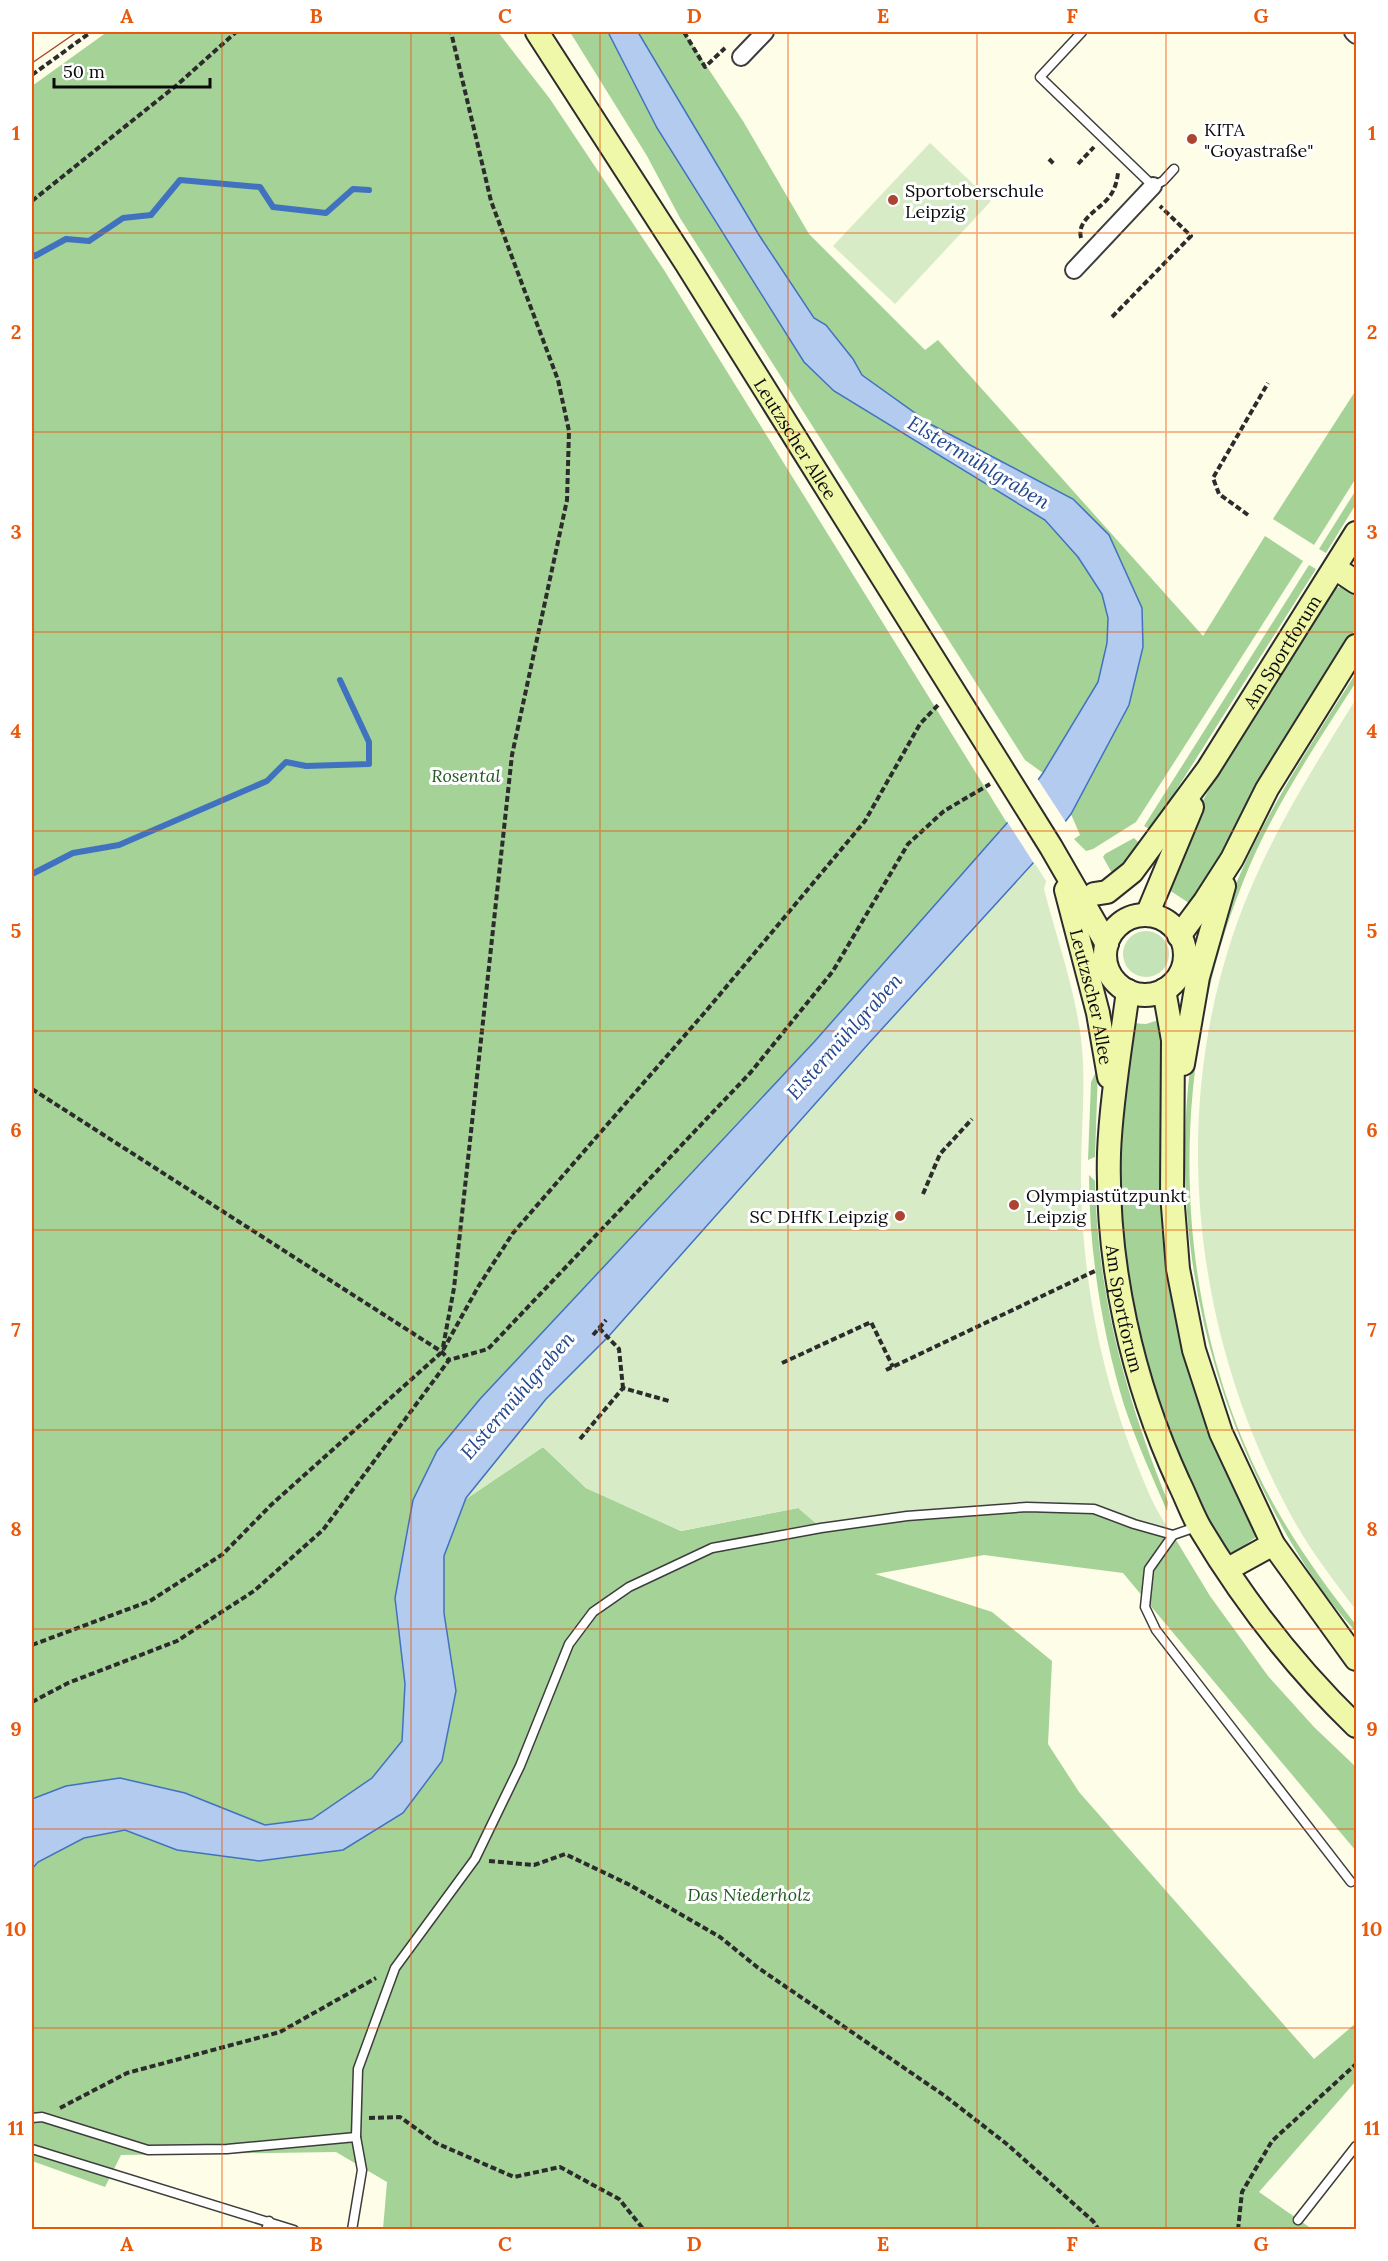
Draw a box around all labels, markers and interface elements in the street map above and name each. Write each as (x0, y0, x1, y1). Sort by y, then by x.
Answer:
text: A (120, 3, 134, 28)
text: B (309, 3, 323, 28)
text: C (498, 3, 512, 28)
text: D (686, 3, 702, 28)
text: E (877, 3, 889, 28)
text: F (1066, 3, 1078, 28)
text: G (1253, 3, 1269, 28)
scale bar (54, 51, 210, 89)
text: 50 m (63, 60, 105, 83)
place label: KITA "Goyastraße" (1204, 118, 1313, 162)
text: 1 (12, 120, 20, 145)
text: 1 (1368, 120, 1376, 145)
marker: KITA "Goyastraße" (1185, 132, 1199, 146)
place label: Sportoberschule Leipzig (905, 179, 1044, 223)
marker: Sportoberschule Leipzig (886, 193, 900, 207)
text: 2 (11, 319, 21, 344)
text: 2 (1367, 319, 1377, 344)
street label: Leutzscher Allee (749, 374, 842, 504)
water label: Elstermühlgraben (903, 410, 1055, 515)
text: 3 (10, 519, 22, 544)
text: 3 (1366, 519, 1378, 544)
street label: Am Sportforum (1237, 590, 1326, 713)
text: 4 (11, 718, 22, 743)
text: 4 (1367, 718, 1378, 743)
park label: Rosental (431, 764, 501, 787)
text: 5 (11, 918, 22, 943)
text: 5 (1367, 918, 1378, 943)
street label: Leutzscher Allee (1065, 926, 1118, 1067)
water label: Elstermühlgraben (781, 967, 908, 1104)
text: 6 (10, 1117, 22, 1142)
text: 6 (1366, 1117, 1378, 1142)
place label: Olympiastützpunkt Leipzig (1026, 1184, 1187, 1228)
marker: Olympiastützpunkt Leipzig (1007, 1198, 1021, 1212)
place label: SC DHfK Leipzig (750, 1205, 889, 1228)
marker: SC DHfK Leipzig (893, 1209, 907, 1223)
street label: Am Sportforum (1101, 1243, 1149, 1375)
text: 7 (11, 1317, 21, 1342)
text: 7 (1367, 1317, 1377, 1342)
water label: Elstermühlgraben (455, 1325, 580, 1464)
text: 8 (10, 1516, 22, 1541)
text: 8 (1366, 1516, 1378, 1541)
text: 9 (10, 1716, 22, 1741)
text: 9 (1366, 1716, 1378, 1741)
park label: Das Niederholz (687, 1883, 811, 1906)
text: 10 (6, 1916, 26, 1941)
text: 10 (1362, 1916, 1382, 1941)
text: 11 (8, 2115, 24, 2140)
text: 11 (1364, 2115, 1380, 2140)
text: A (120, 2231, 134, 2256)
text: B (309, 2231, 323, 2256)
text: C (498, 2231, 512, 2256)
text: D (686, 2231, 702, 2256)
text: E (877, 2231, 889, 2256)
text: F (1066, 2231, 1078, 2256)
text: G (1253, 2231, 1269, 2256)

